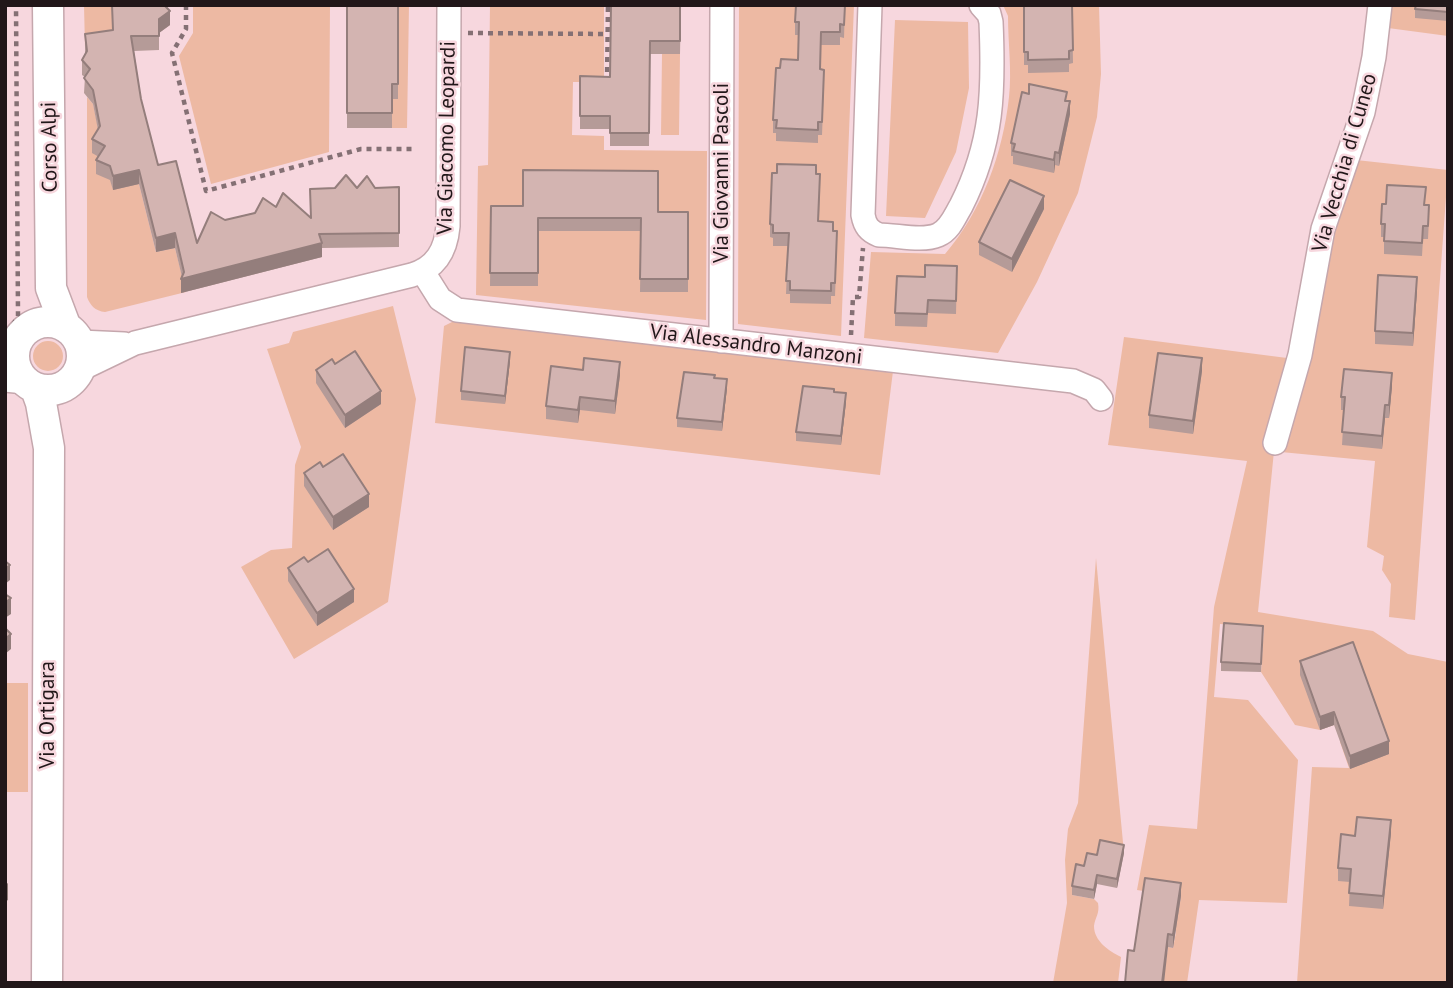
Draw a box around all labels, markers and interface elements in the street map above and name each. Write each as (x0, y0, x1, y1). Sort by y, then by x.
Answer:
street label: Via Giacomo Leopardi (433, 41, 461, 235)
street label: Via Vecchia di Cuneo (1307, 71, 1383, 255)
street label: Via Giovanni Pascoli (709, 83, 735, 263)
street label: Corso Alpi (37, 101, 63, 193)
street label: Via Alessandro Manzoni (649, 319, 863, 371)
street label: Via Ortigara (35, 661, 61, 769)

